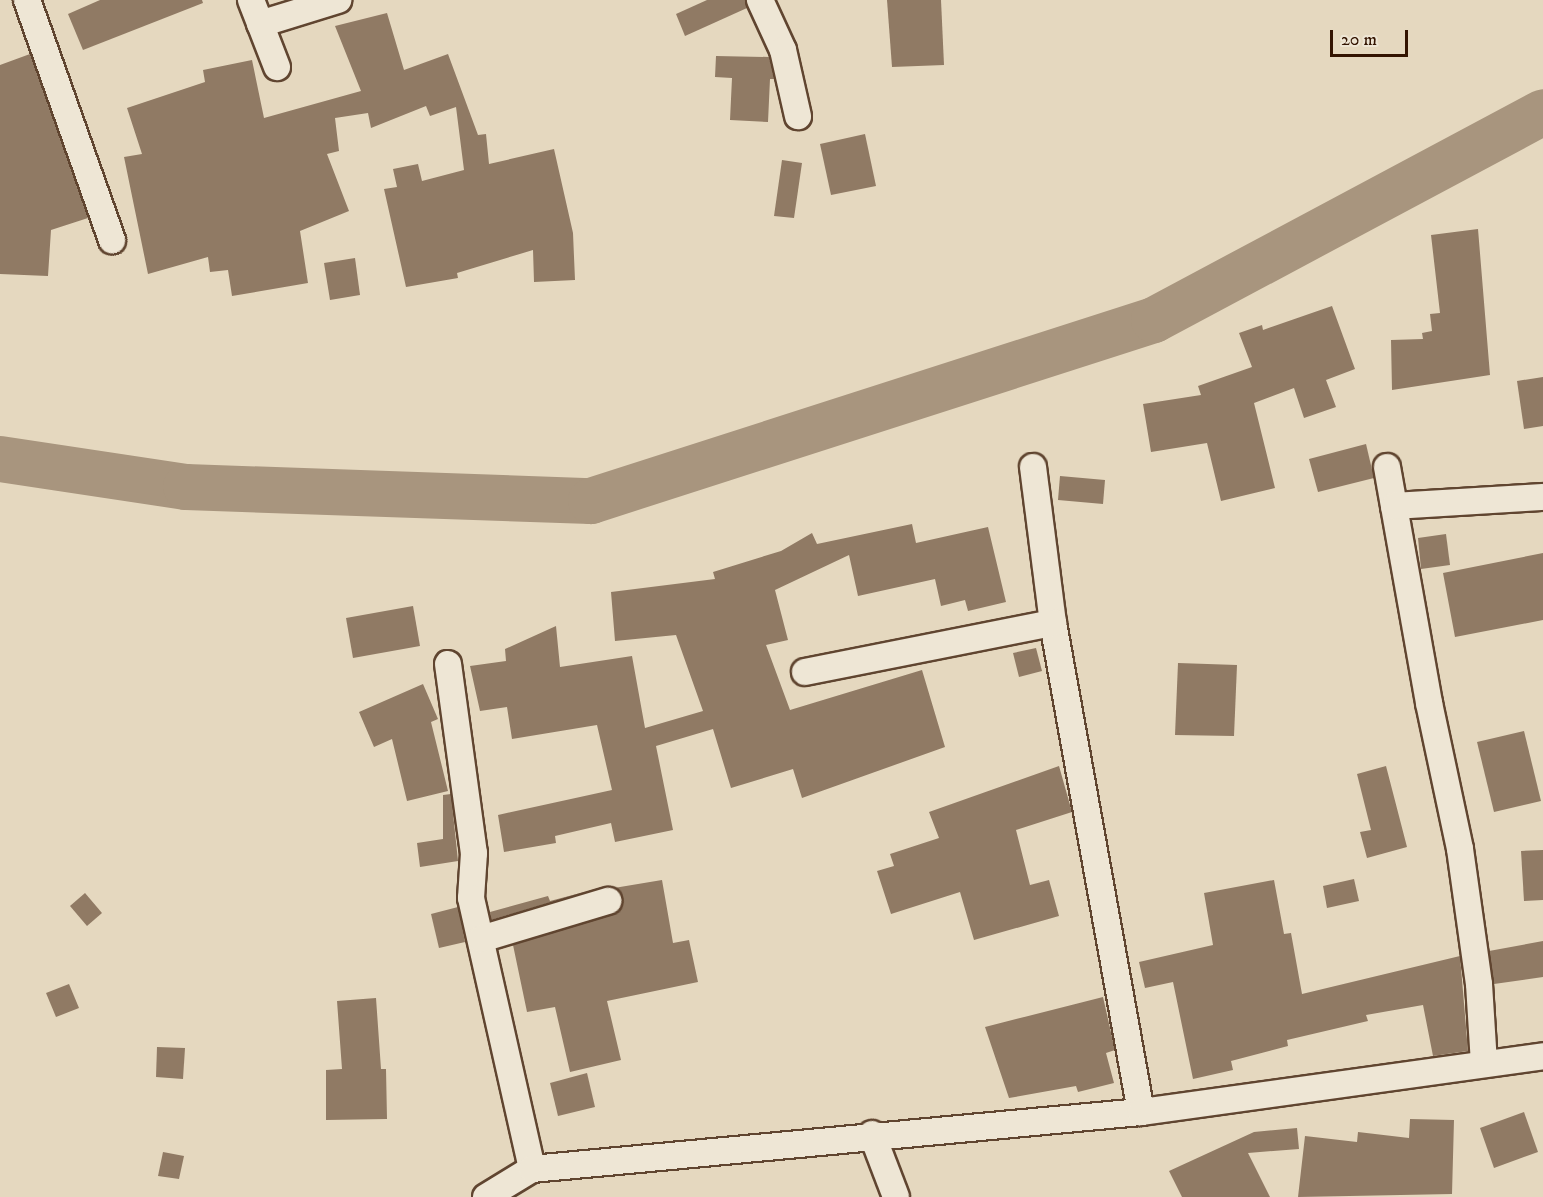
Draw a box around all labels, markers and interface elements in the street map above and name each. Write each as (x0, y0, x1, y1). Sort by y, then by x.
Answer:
scale bar (1333, 18, 1411, 56)
text: 20 m (1341, 29, 1377, 51)

